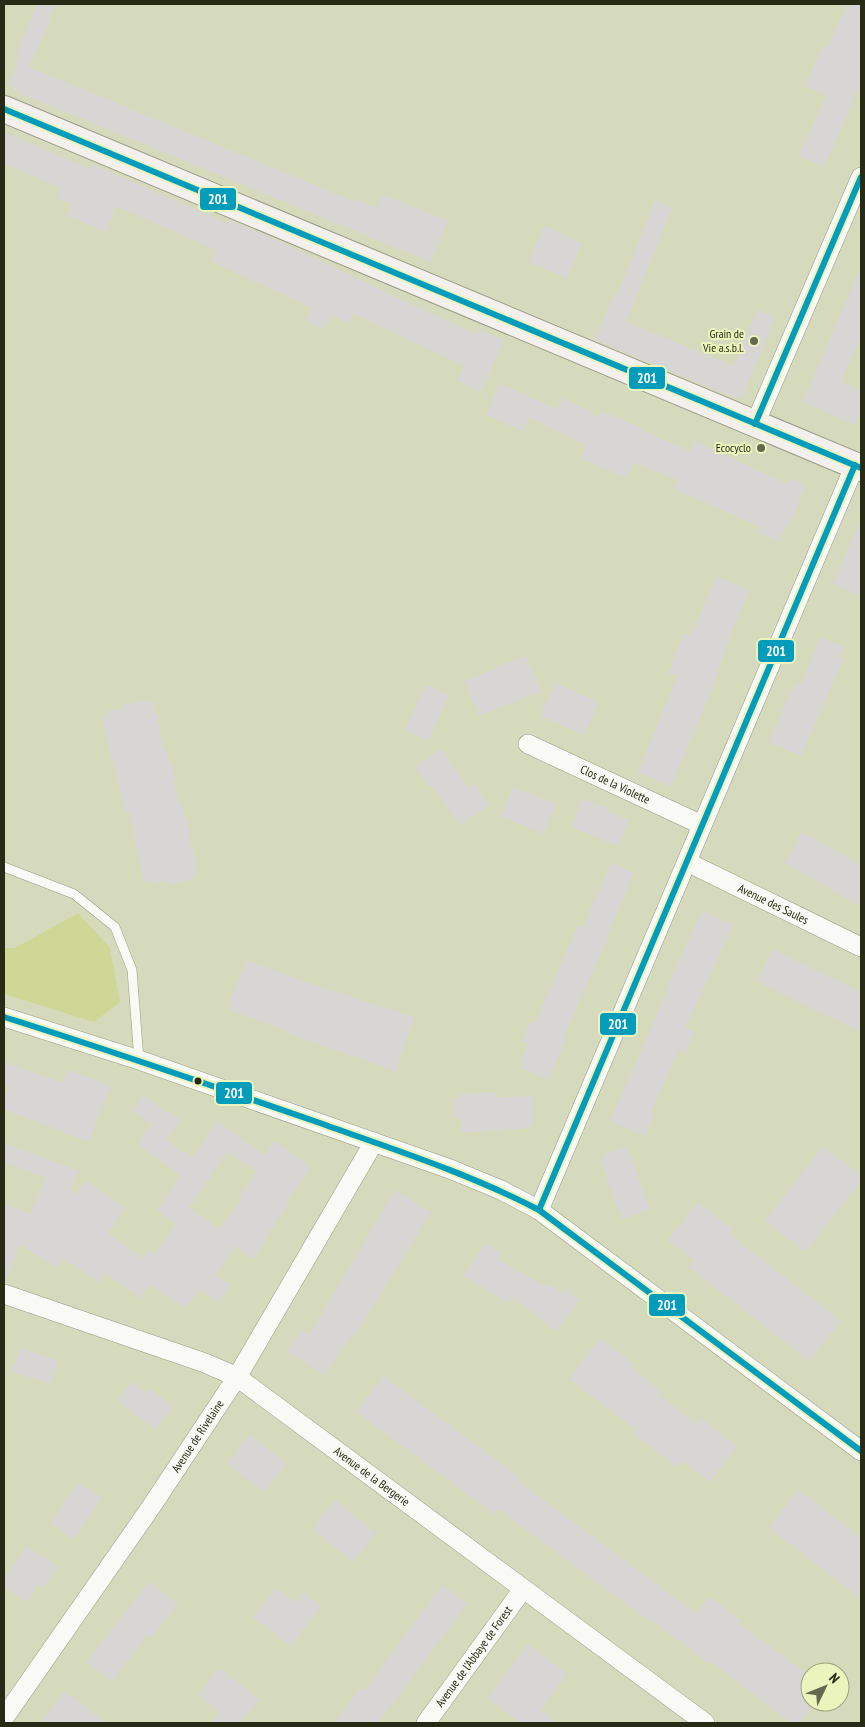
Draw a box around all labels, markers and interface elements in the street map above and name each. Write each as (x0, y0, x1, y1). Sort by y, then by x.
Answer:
line badge: 201 (199, 187, 237, 211)
text: 201 (208, 190, 228, 208)
place label: Grain de Vie a.s.b.l. (702, 326, 744, 355)
marker: Grain de Vie a.s.b.l. (748, 335, 760, 347)
line badge: 201 (628, 366, 666, 390)
text: 201 (637, 369, 657, 387)
place label: Ecocyclo (716, 440, 751, 455)
marker: Ecocyclo (755, 442, 767, 454)
line badge: 201 (757, 639, 795, 663)
text: 201 (766, 642, 786, 660)
street label: Clos de la Violette (578, 761, 653, 807)
street label: Avenue des Saules (736, 880, 811, 927)
line badge: 201 (599, 1012, 637, 1036)
text: 201 (608, 1015, 628, 1033)
unlabelled marker (193, 1076, 203, 1086)
line badge: 201 (215, 1081, 253, 1105)
text: 201 (224, 1084, 244, 1102)
line badge: 201 (648, 1293, 686, 1317)
text: 201 (657, 1296, 677, 1314)
street label: Avenue de Rivelaine (168, 1397, 227, 1475)
street label: Avenue de la Bergerie (331, 1443, 413, 1509)
street label: Avenue de l'Abbaye de Forest (432, 1602, 516, 1710)
north arrow (800, 1662, 850, 1712)
text: N (825, 1669, 844, 1687)

